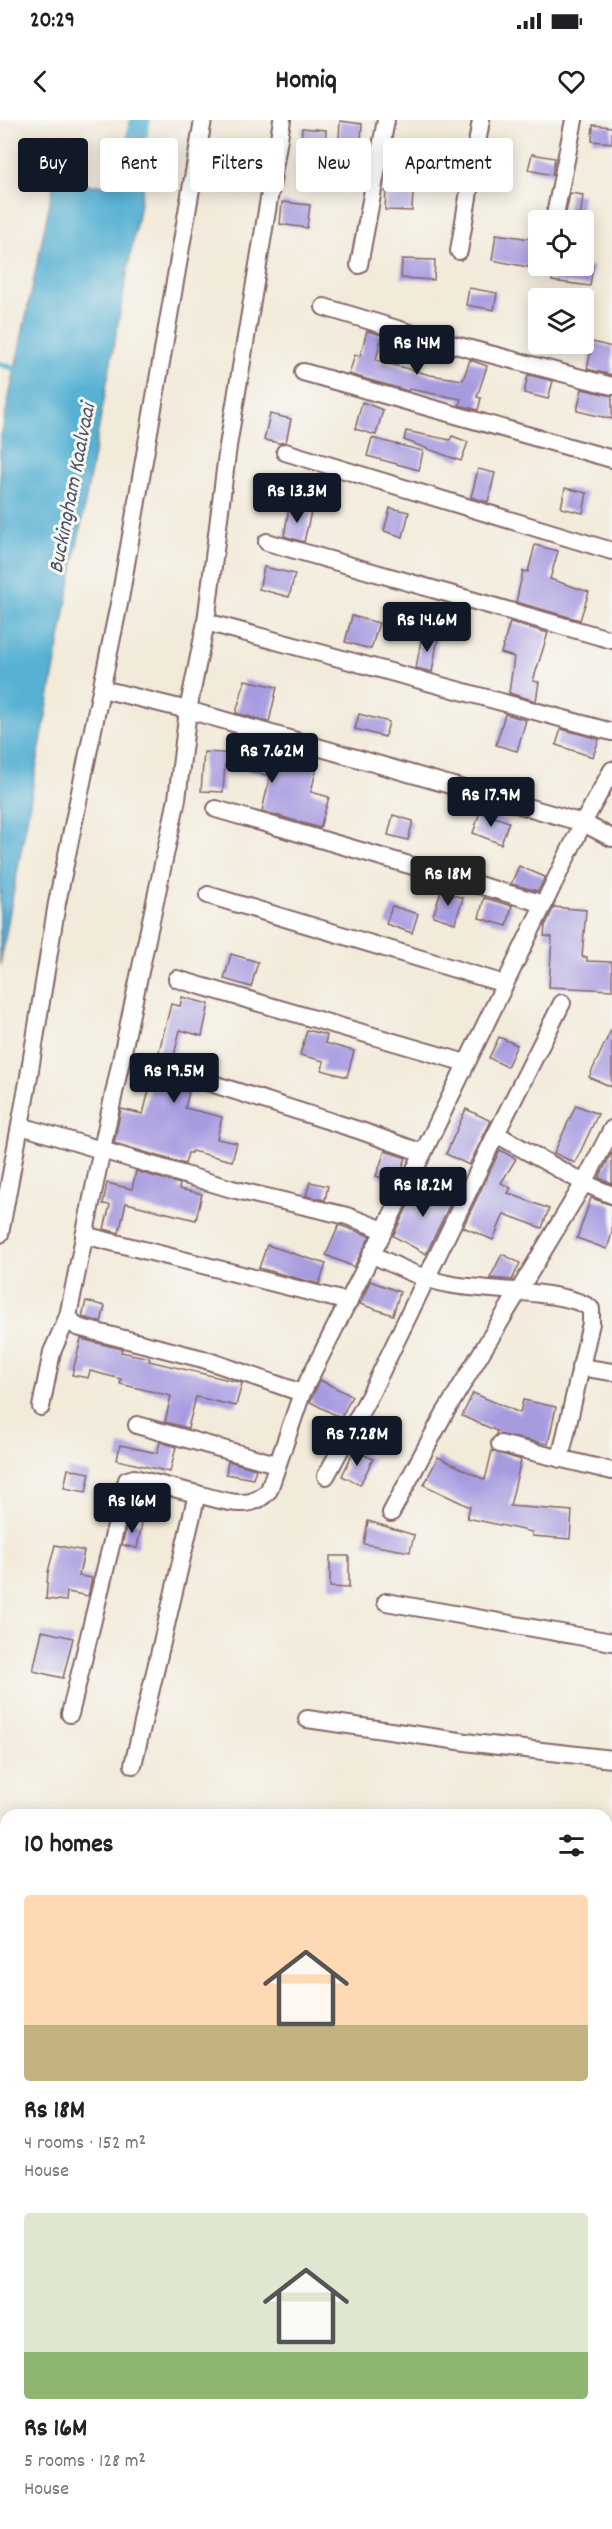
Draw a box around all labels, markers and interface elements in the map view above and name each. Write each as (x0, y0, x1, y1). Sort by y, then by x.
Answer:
text: 20:29 (30, 6, 75, 37)
text: Homiq (275, 62, 337, 101)
icon: back (24, 65, 57, 98)
icon: heart (555, 65, 588, 98)
chip: Buy (18, 138, 88, 192)
chip: Rent (100, 138, 178, 192)
chip: Filters (190, 138, 284, 192)
chip: New (296, 138, 371, 192)
chip: Apartment (383, 138, 513, 192)
map controls (528, 210, 594, 354)
button: locate (528, 210, 594, 276)
button: layers (528, 288, 594, 354)
pin: Rs 14M (368, 325, 466, 376)
text: Rs 14M (393, 330, 441, 358)
water label: Buckingham Kaalvaai (42, 398, 106, 576)
pin: Rs 13.3M (235, 473, 359, 524)
text: Rs 13.3M (267, 478, 327, 506)
pin: Rs 14.6M (365, 602, 489, 653)
text: Rs 14.6M (397, 607, 457, 635)
pin: Rs 7.62M (210, 733, 334, 784)
text: Rs 7.62M (240, 738, 304, 766)
pin: Rs 17.9M (429, 777, 553, 828)
text: Rs 17.9M (462, 782, 520, 810)
pin: Rs 18M (399, 856, 497, 907)
text: Rs 18M (425, 861, 471, 889)
pin: Rs 19.5M (112, 1053, 236, 1104)
text: Rs 19.5M (144, 1058, 204, 1086)
pin: Rs 18.2M (361, 1167, 485, 1218)
text: Rs 18.2M (394, 1172, 452, 1200)
pin: Rs 7.28M (295, 1416, 419, 1467)
text: Rs 7.28M (326, 1421, 388, 1449)
pin: Rs 16M (83, 1483, 181, 1534)
text: Rs 16M (108, 1488, 156, 1516)
text: 10 homes (24, 1827, 114, 1864)
icon: filters (555, 1829, 588, 1862)
icon: home (252, 1934, 360, 2042)
text: Rs 18M (24, 2093, 85, 2130)
text: 4 rooms · 152 m² (24, 2130, 146, 2158)
text: House (24, 2158, 69, 2186)
icon: home (252, 2252, 360, 2360)
text: Rs 16M (24, 2411, 87, 2448)
text: 5 rooms · 128 m² (24, 2448, 146, 2476)
text: House (24, 2476, 69, 2504)

